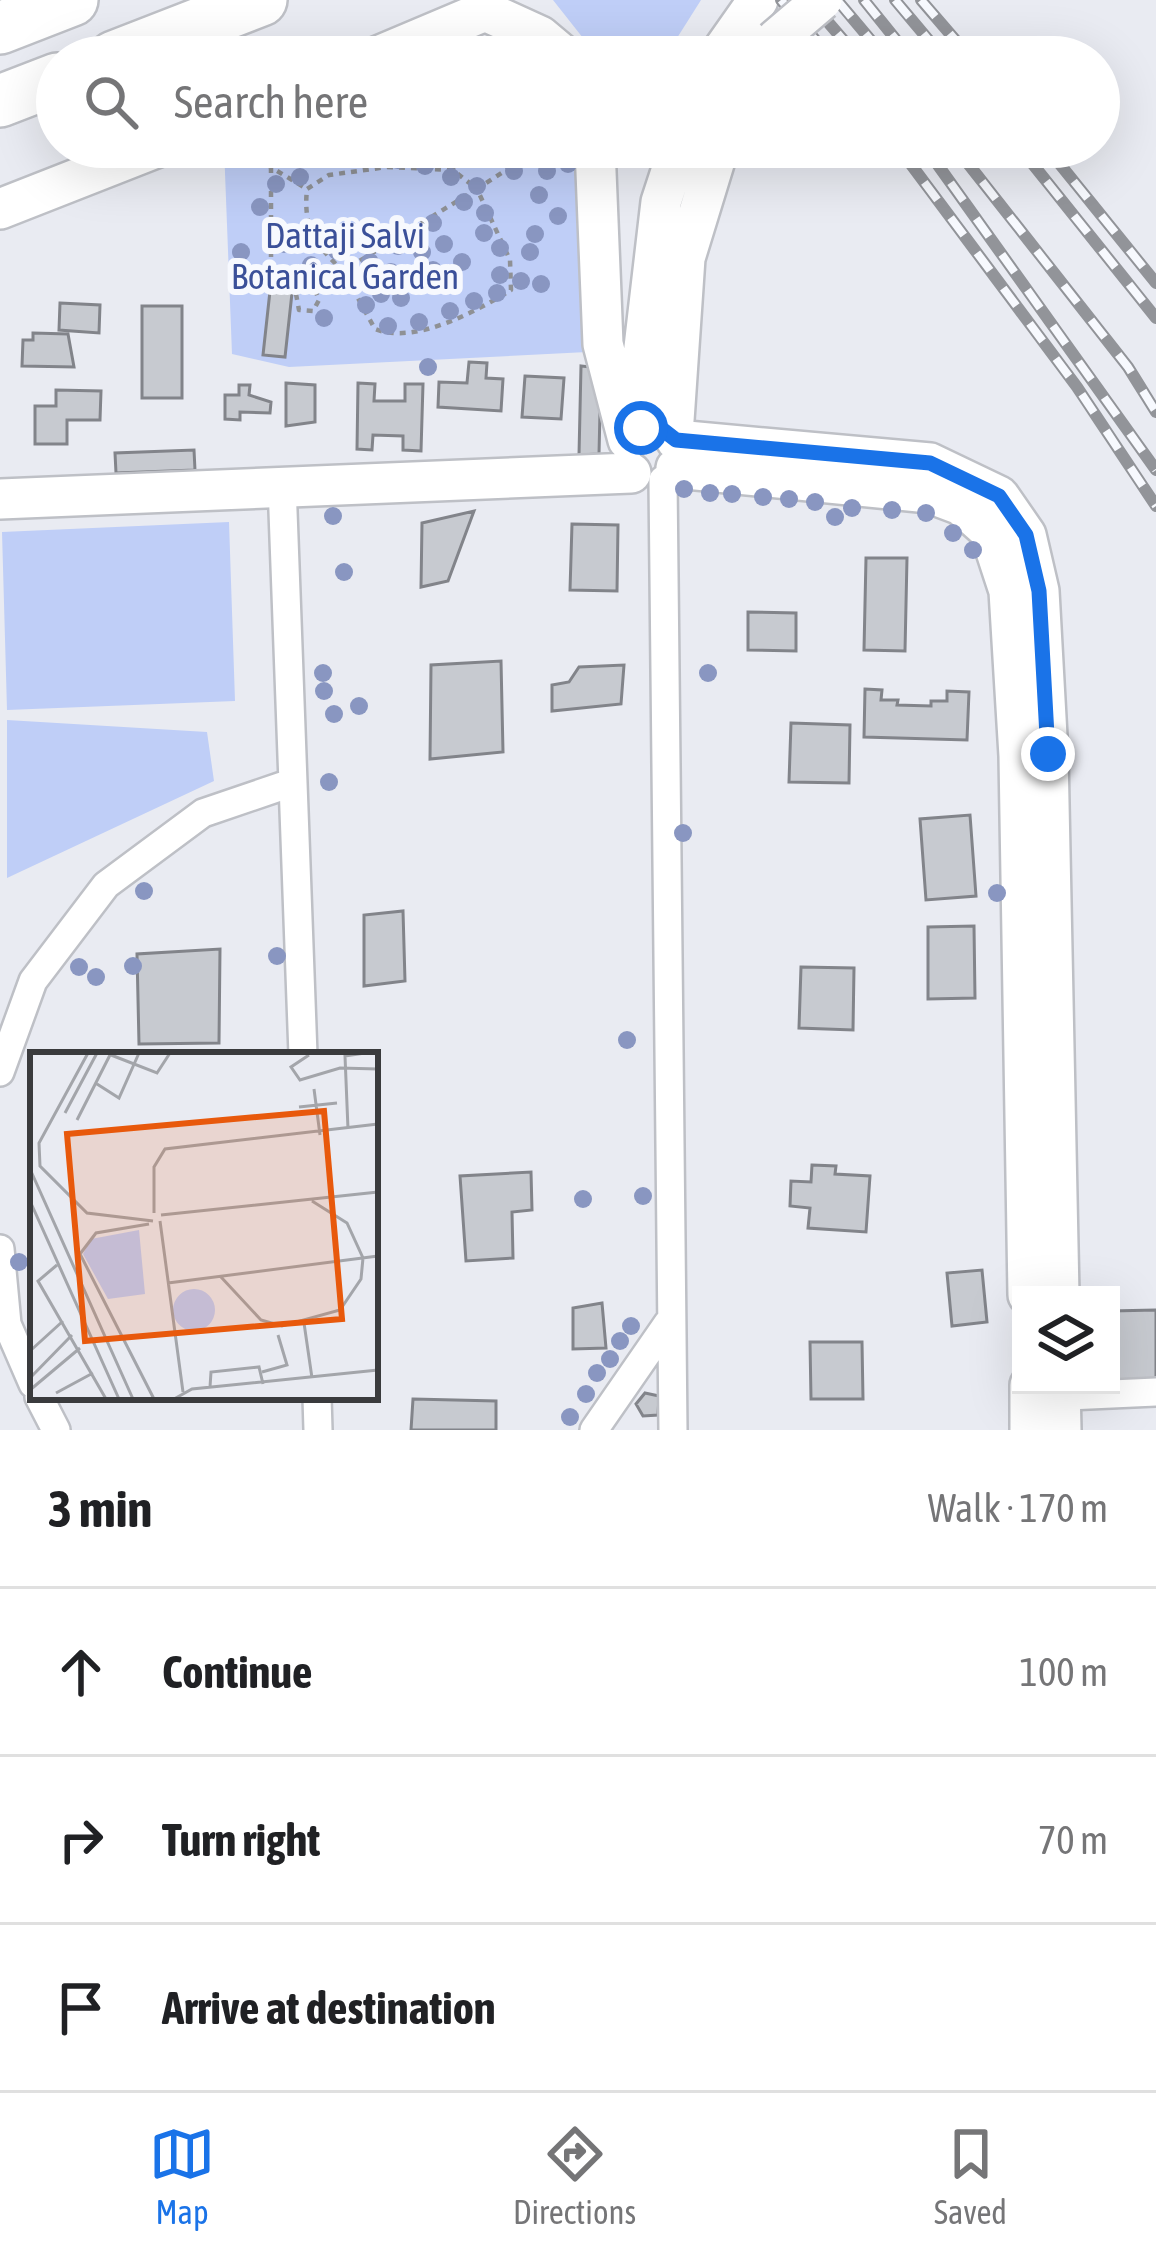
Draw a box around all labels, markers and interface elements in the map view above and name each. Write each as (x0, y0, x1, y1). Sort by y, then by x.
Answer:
search box (36, 36, 1120, 168)
icon: search (78, 69, 144, 135)
text: Search here (174, 76, 368, 128)
park label: Dattaji Salvi Botanical Garden (231, 214, 459, 297)
route start (614, 401, 668, 455)
route end (1021, 727, 1075, 781)
inset map (30, 1052, 378, 1400)
map controls (1012, 1286, 1120, 1394)
button: layers (1012, 1286, 1120, 1394)
text: 3 min (48, 1479, 152, 1538)
text: Walk · 170 m (928, 1486, 1108, 1530)
icon: ahead (48, 1639, 114, 1705)
text: Continue (162, 1646, 313, 1698)
text: 100 m (1020, 1650, 1108, 1694)
icon: right (48, 1807, 114, 1873)
text: Turn right (162, 1814, 320, 1866)
text: 70 m (1038, 1818, 1108, 1862)
icon: arrive (48, 1975, 114, 2041)
text: Arrive at destination (162, 1982, 496, 2034)
tab: Map (149, 2121, 215, 2231)
tab: Directions (513, 2121, 636, 2231)
tab: Saved (934, 2121, 1007, 2231)

